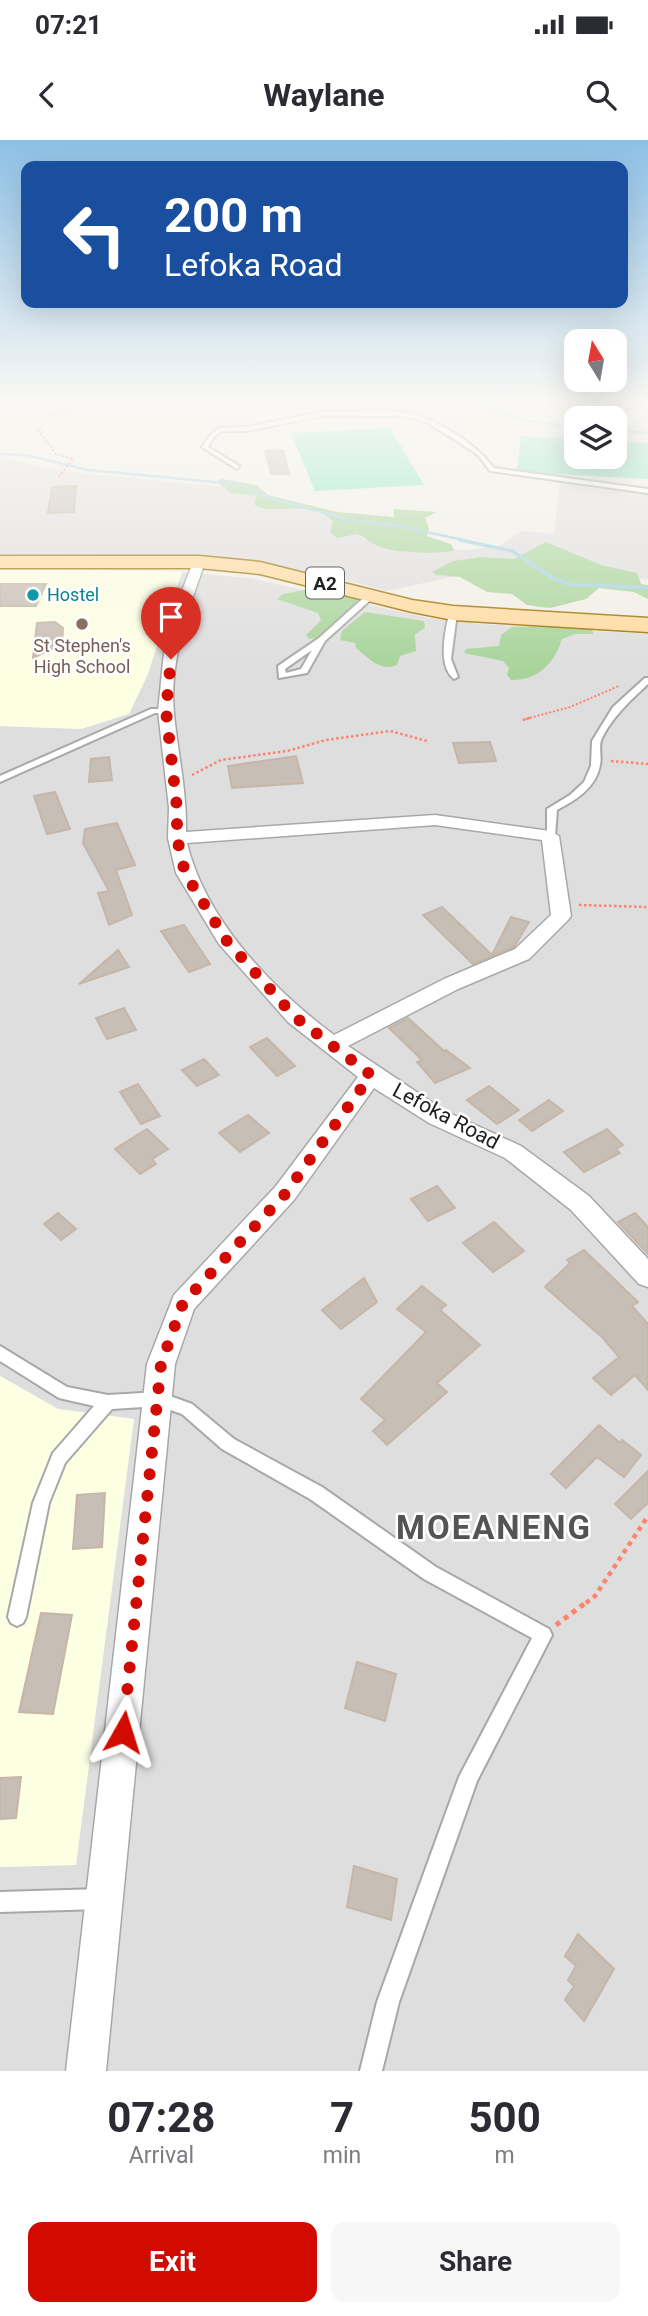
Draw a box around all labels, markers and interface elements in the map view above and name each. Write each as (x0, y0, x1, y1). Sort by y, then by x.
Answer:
text: 07:21 (35, 10, 102, 40)
icon: back (28, 76, 66, 114)
text: Waylane (263, 76, 385, 114)
icon: search (582, 76, 620, 114)
text: 200 m (164, 187, 303, 244)
icon: left (49, 189, 140, 280)
text: Lefoka Road (164, 246, 343, 284)
north arrow (564, 329, 626, 392)
map controls (564, 329, 627, 469)
button: layers (564, 406, 627, 469)
road number: A2 (306, 568, 344, 598)
place label: Hostel (47, 584, 99, 605)
marker: Hostel (25, 587, 41, 603)
pin (141, 587, 201, 659)
icon: arrive (152, 598, 190, 636)
marker: St Stephen's High School (74, 616, 90, 632)
place label: St Stephen's High School (33, 635, 131, 677)
street label: Lefoka Road (389, 1078, 503, 1154)
district label: MOEANENG (396, 1508, 592, 1547)
position arrow (86, 1695, 160, 1769)
text: 07:28 (107, 2093, 215, 2142)
text: 7 (330, 2093, 354, 2142)
text: 500 (468, 2093, 541, 2142)
text: Arrival (129, 2142, 194, 2169)
text: min (323, 2142, 361, 2169)
text: m (495, 2142, 515, 2169)
button: Exit (28, 2222, 317, 2302)
button: Share (331, 2222, 620, 2302)

